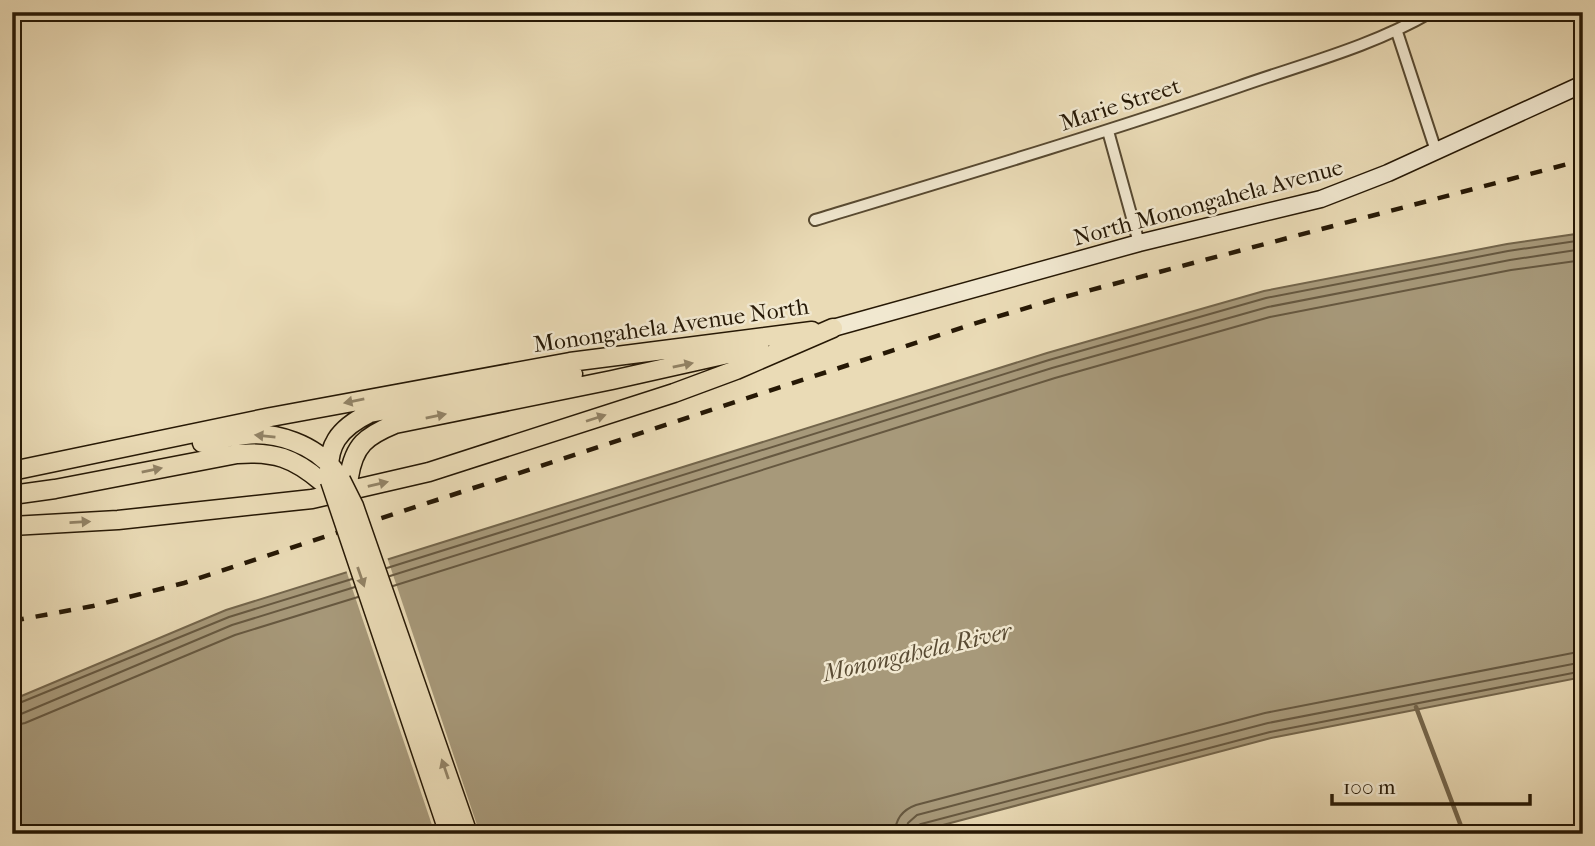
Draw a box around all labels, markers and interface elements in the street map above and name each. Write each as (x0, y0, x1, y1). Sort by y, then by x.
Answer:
street label: Marie Street (1056, 72, 1184, 137)
street label: North Monongahela Avenue (1070, 153, 1346, 252)
street label: Monongahela Avenue North (532, 293, 811, 358)
one-way arrow (672, 360, 694, 371)
one-way arrow (343, 396, 365, 407)
one-way arrow (425, 411, 447, 422)
one-way arrow (586, 412, 607, 423)
one-way arrow (254, 430, 276, 441)
one-way arrow (141, 465, 163, 476)
one-way arrow (367, 478, 389, 489)
one-way arrow (70, 517, 92, 528)
one-way arrow (357, 567, 367, 588)
water label: Monongahela River (818, 616, 1016, 688)
one-way arrow (439, 759, 450, 780)
scale bar (1332, 762, 1530, 806)
text: 100 m (1343, 775, 1396, 799)

